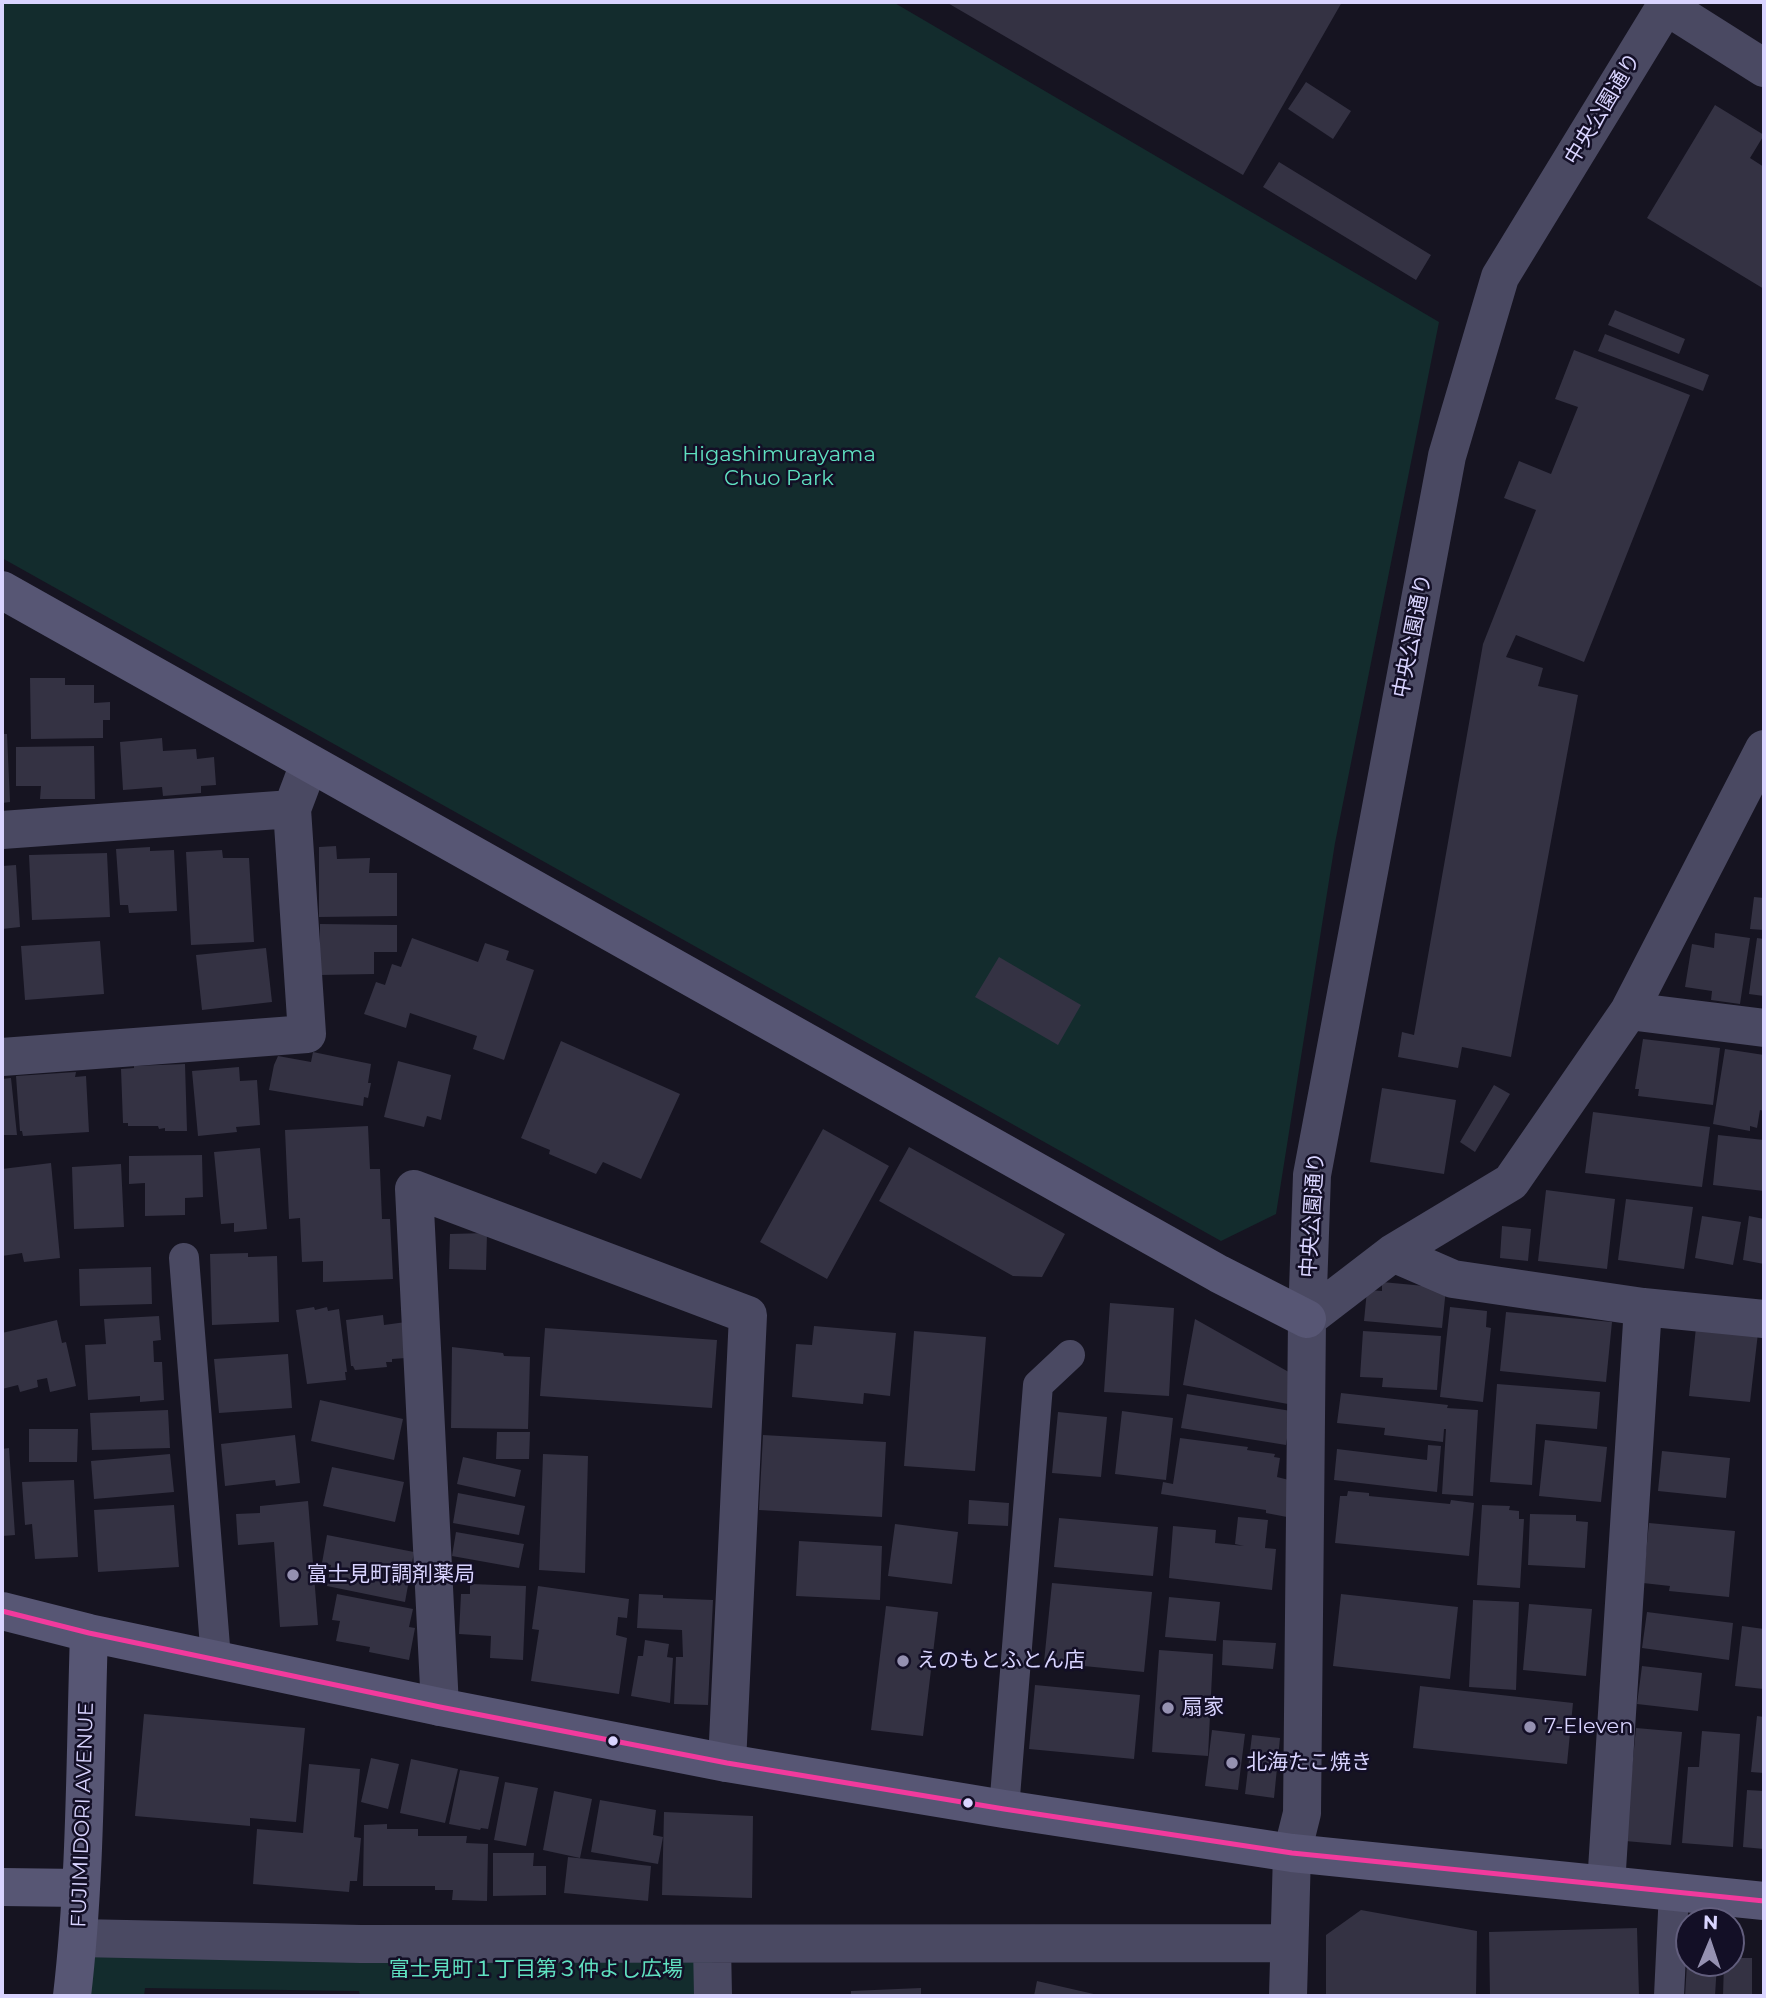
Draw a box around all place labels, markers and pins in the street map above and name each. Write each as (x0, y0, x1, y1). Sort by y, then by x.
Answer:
place label: 富士見町調剤薬局 (307, 1562, 475, 1588)
marker: 富士見町調剤薬局 (285, 1567, 301, 1583)
place label: えのもとふとん店 (917, 1648, 1085, 1674)
marker: えのもとふとん店 (895, 1653, 911, 1669)
place label: 扇家 (1182, 1695, 1224, 1721)
marker: 扇家 (1160, 1700, 1176, 1716)
place label: 7-Eleven (1544, 1714, 1633, 1740)
marker: 7-Eleven (1522, 1719, 1538, 1735)
unlabelled marker (606, 1734, 620, 1748)
place label: 北海たこ焼き (1246, 1750, 1372, 1776)
marker: 北海たこ焼き (1224, 1755, 1240, 1771)
unlabelled marker (961, 1796, 975, 1810)

